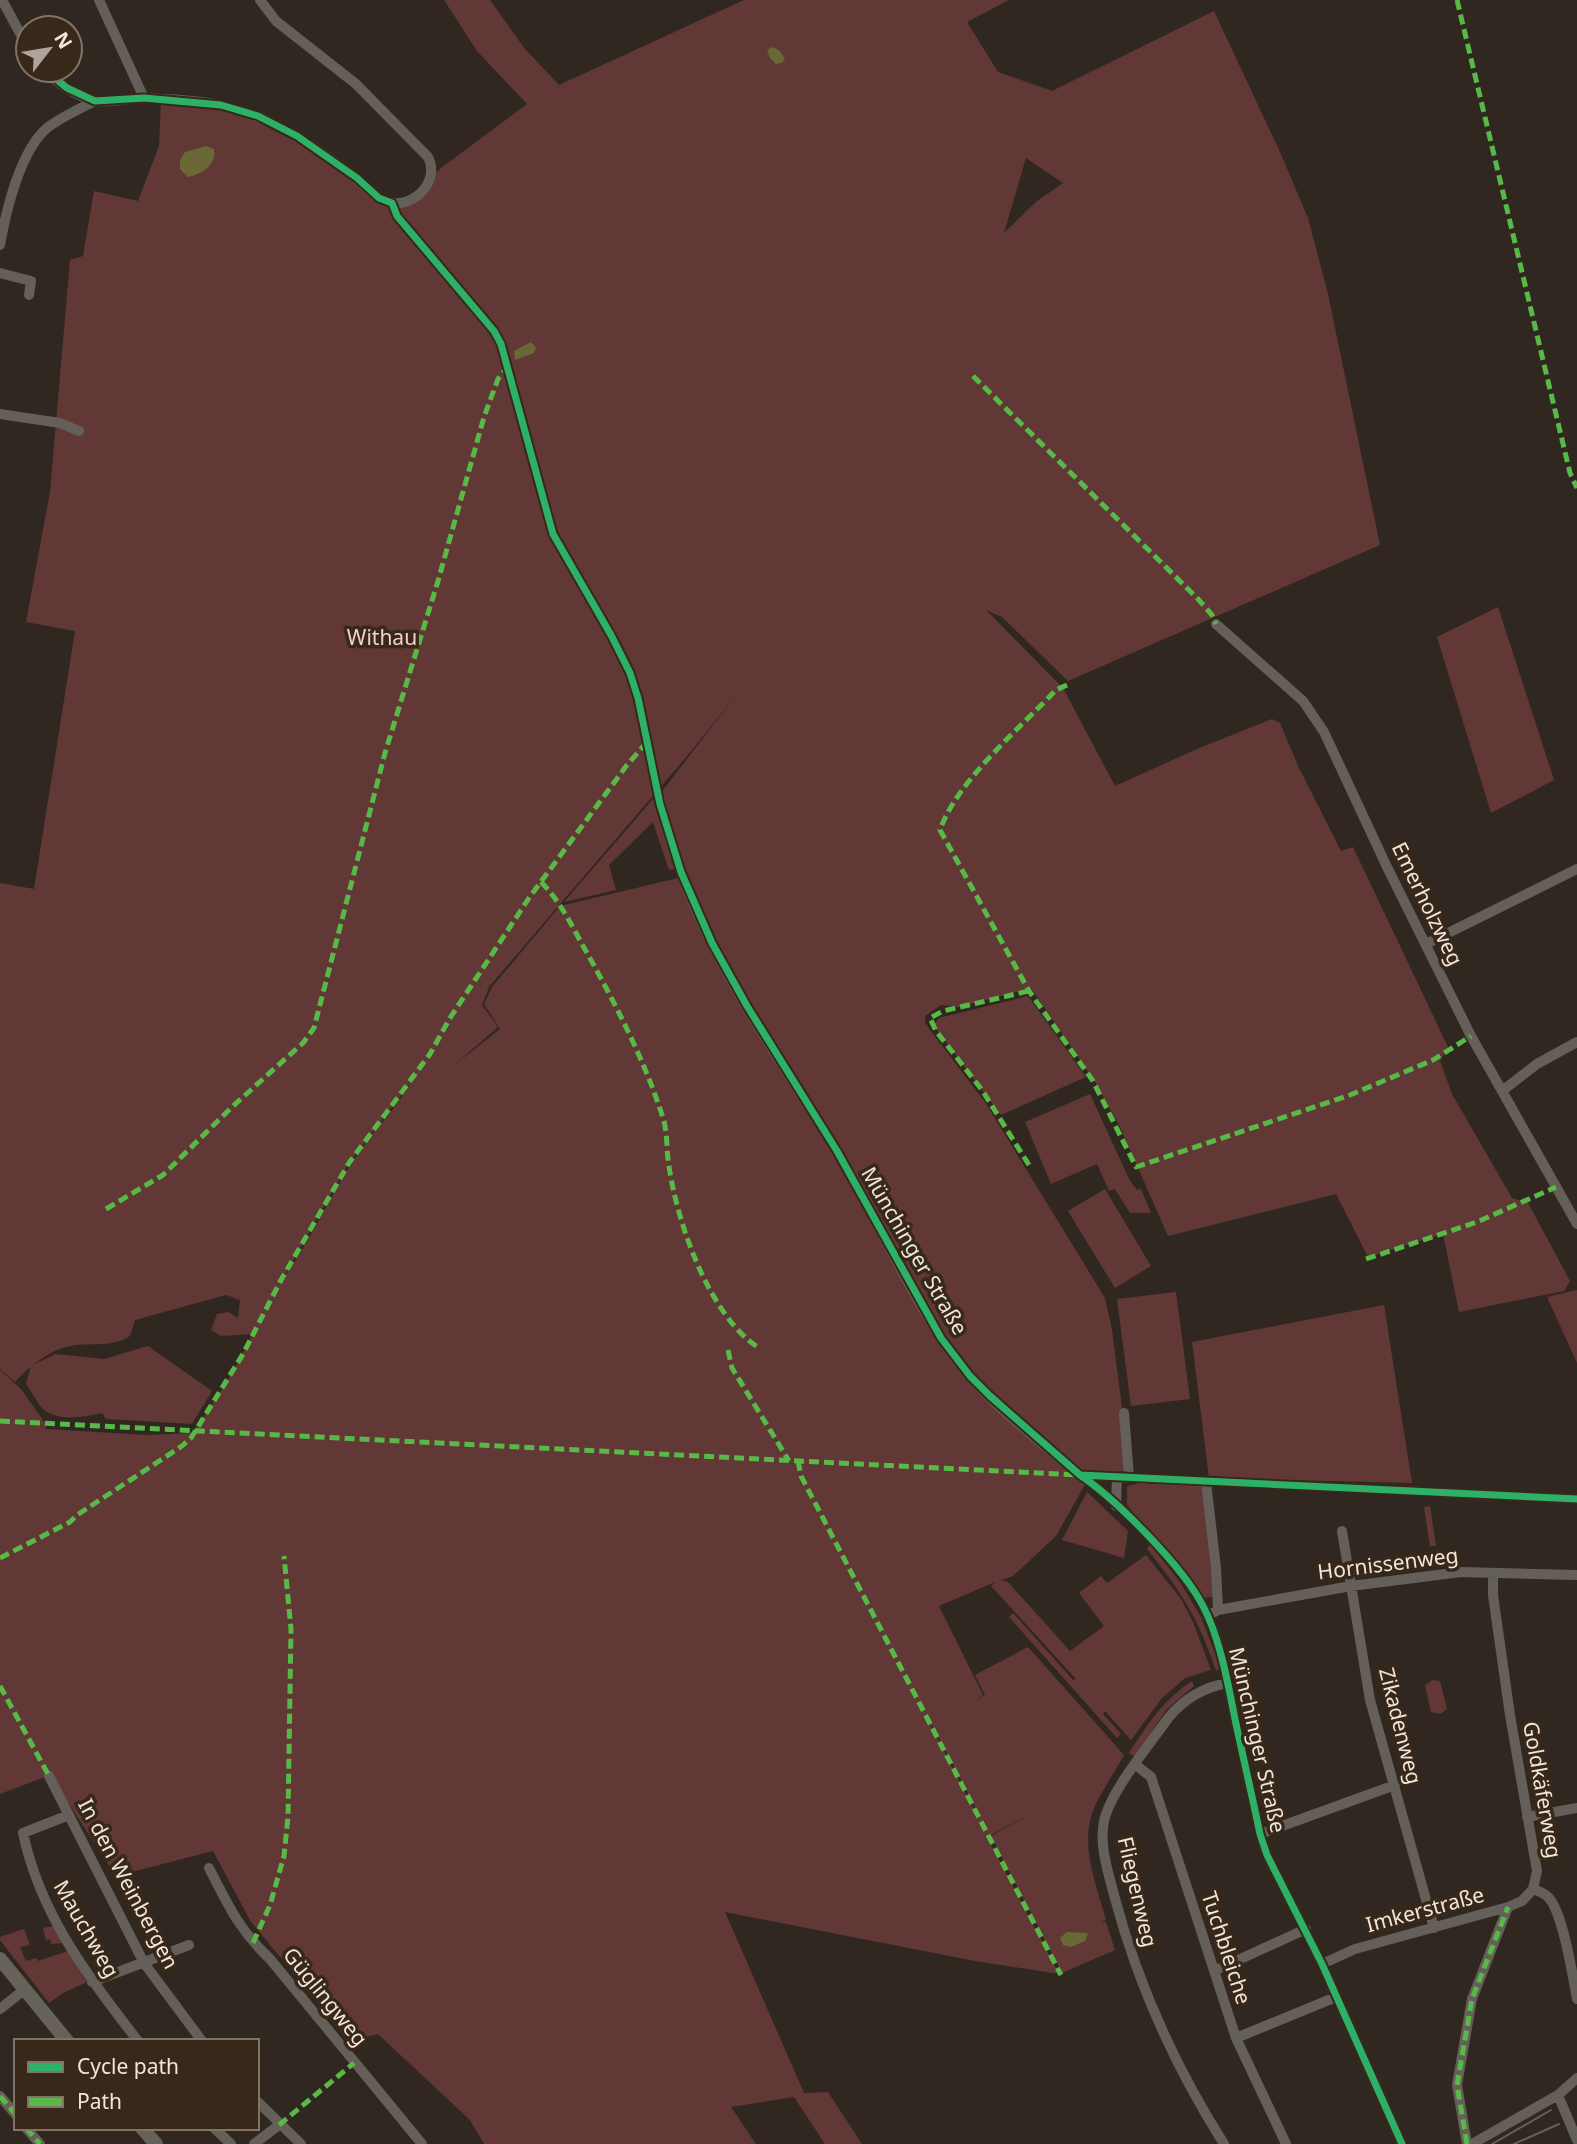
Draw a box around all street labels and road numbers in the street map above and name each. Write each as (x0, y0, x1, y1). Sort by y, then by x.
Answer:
street label: Emerholzweg (1386, 837, 1470, 970)
street label: Münchinger Straße (855, 1161, 974, 1340)
street label: Hornissenweg (1316, 1540, 1460, 1586)
street label: Münchinger Straße (1223, 1644, 1293, 1835)
street label: Zikadenweg (1373, 1664, 1429, 1787)
street label: Goldkäferweg (1517, 1719, 1569, 1860)
street label: In den Weinbergen (72, 1793, 186, 1974)
street label: Fliegenweg (1112, 1834, 1164, 1950)
street label: Mauchweg (48, 1875, 126, 1982)
street label: Imkerstraße (1363, 1880, 1487, 1938)
street label: Tuchbleiche (1196, 1888, 1258, 2008)
street label: Güglingweg (277, 1941, 374, 2051)

